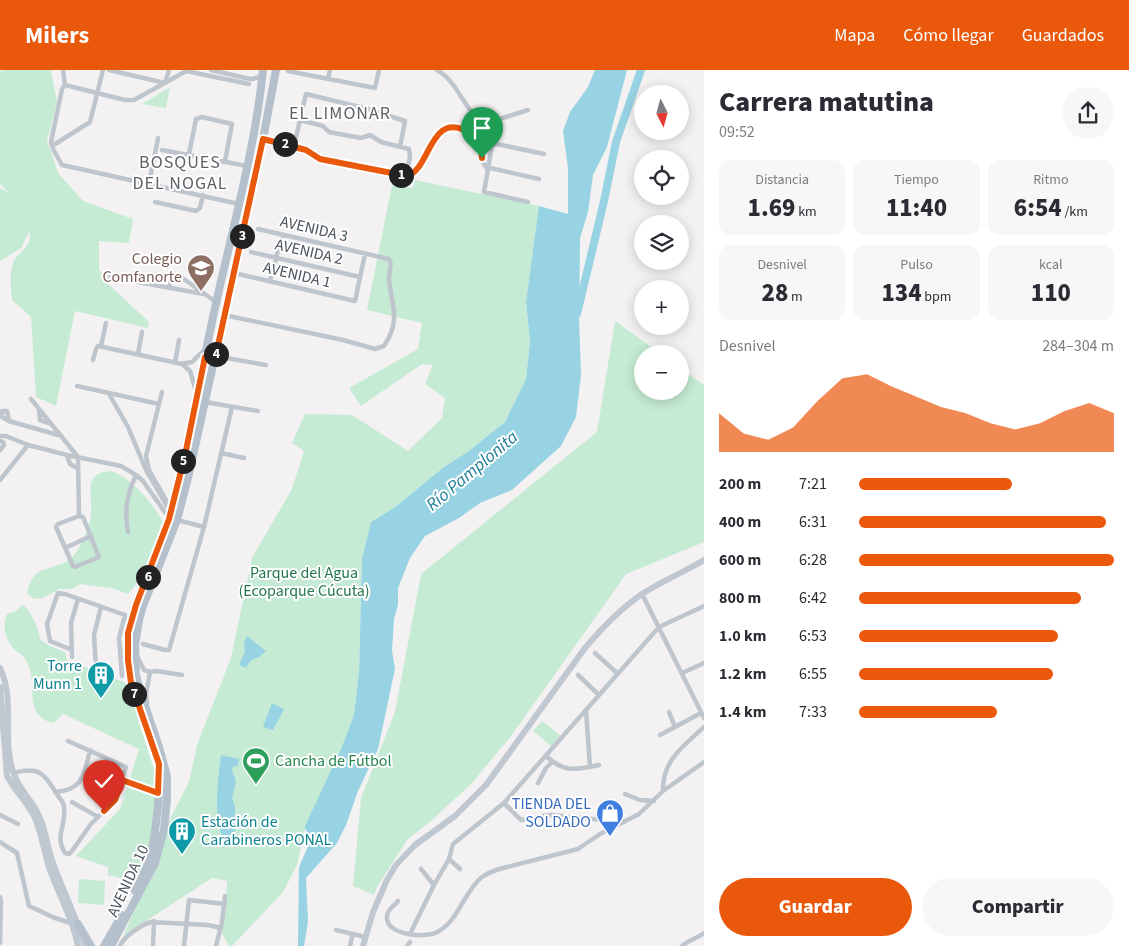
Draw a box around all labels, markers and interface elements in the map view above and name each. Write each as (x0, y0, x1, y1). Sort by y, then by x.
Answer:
text: Milers (25, 18, 89, 53)
text: Mapa (834, 23, 875, 48)
text: Cómo llegar (903, 23, 994, 48)
text: Guardados (1022, 23, 1104, 48)
text: Carrera matutina (719, 82, 934, 122)
north arrow (634, 85, 689, 140)
map controls (634, 85, 689, 400)
button: share (1062, 87, 1114, 139)
district label: EL LIMONAR (289, 101, 391, 126)
pin (461, 107, 503, 158)
icon: arrive (468, 114, 496, 142)
text: 09:52 (719, 121, 755, 143)
pin: 2 (272, 132, 298, 156)
text: 2 (282, 134, 289, 154)
district label: BOSQUES DEL NOGAL (132, 150, 228, 196)
button: locate (634, 150, 689, 205)
pin: 1 (388, 162, 414, 188)
text: 1 (398, 165, 405, 185)
text: Distancia (755, 170, 809, 190)
text: Tiempo (894, 170, 939, 190)
text: Ritmo (1033, 170, 1069, 190)
text: 1.69 (748, 190, 795, 226)
text: 11:40 (886, 190, 947, 226)
text: 6:54 (1014, 190, 1062, 226)
text: km (795, 202, 817, 222)
text: /km (1062, 202, 1088, 222)
street label: AVENIDA 3 (278, 210, 350, 248)
button: layers (634, 215, 689, 270)
pin: 3 (230, 224, 254, 248)
text: 3 (239, 226, 246, 246)
street label: AVENIDA 2 (273, 233, 345, 271)
place label: Colegio Comfanorte (102, 248, 182, 288)
school or university icon: Colegio Comfanorte (186, 253, 216, 292)
text: Desnivel (757, 255, 807, 275)
text: Pulso (900, 255, 933, 275)
text: kcal (1039, 255, 1063, 275)
street label: AVENIDA 1 (261, 256, 333, 294)
text: 28 (762, 275, 788, 311)
text: 134 (882, 275, 922, 311)
text: 110 (1031, 275, 1071, 311)
button: + (634, 280, 689, 335)
text: m (788, 287, 803, 307)
text: bpm (922, 287, 951, 307)
text: Desnivel (719, 335, 776, 357)
text: 284–304 m (1042, 335, 1114, 357)
pin: 4 (204, 342, 228, 366)
text: 4 (213, 344, 220, 364)
button: − (634, 345, 689, 400)
water label: Río Pamplonita (421, 425, 524, 517)
pin: 5 (170, 448, 196, 474)
text: 5 (180, 451, 187, 471)
text: 200 m (719, 473, 761, 495)
text: 7:21 (799, 473, 827, 495)
text: 400 m (719, 511, 761, 533)
text: 6:31 (799, 511, 827, 533)
text: 600 m (719, 549, 761, 571)
text: 6:28 (799, 549, 827, 571)
park label: Parque del Agua (Ecoparque Cúcuta) (238, 562, 370, 602)
pin: 6 (136, 564, 160, 590)
text: 6 (145, 567, 152, 587)
text: 800 m (719, 587, 761, 609)
text: 6:42 (799, 587, 827, 609)
text: 1.0 km (719, 625, 766, 647)
text: 6:53 (799, 625, 827, 647)
place label: Torre Munn 1 (33, 655, 82, 695)
building icon: Torre Munn 1 (86, 660, 116, 699)
text: 1.2 km (719, 663, 766, 685)
text: 6:55 (799, 663, 827, 685)
pin: 7 (122, 682, 146, 706)
text: 7 (131, 684, 138, 704)
text: 1.4 km (719, 701, 766, 723)
text: 7:33 (799, 701, 827, 723)
sports icon: Cancha de Fútbol (241, 746, 271, 785)
place label: Cancha de Fútbol (275, 750, 392, 772)
pin (83, 760, 125, 811)
icon: check (90, 767, 118, 795)
place label: TIENDA DEL SOLDADO (512, 793, 591, 833)
shop icon: TIENDA DEL SOLDADO (595, 798, 625, 837)
place label: Estación de Carabineros PONAL (201, 811, 332, 851)
building icon: Estación de Carabineros PONAL (167, 816, 197, 855)
street label: AVENIDA 10 (102, 841, 154, 921)
button: Guardar (719, 878, 912, 936)
button: Compartir (922, 878, 1114, 936)

